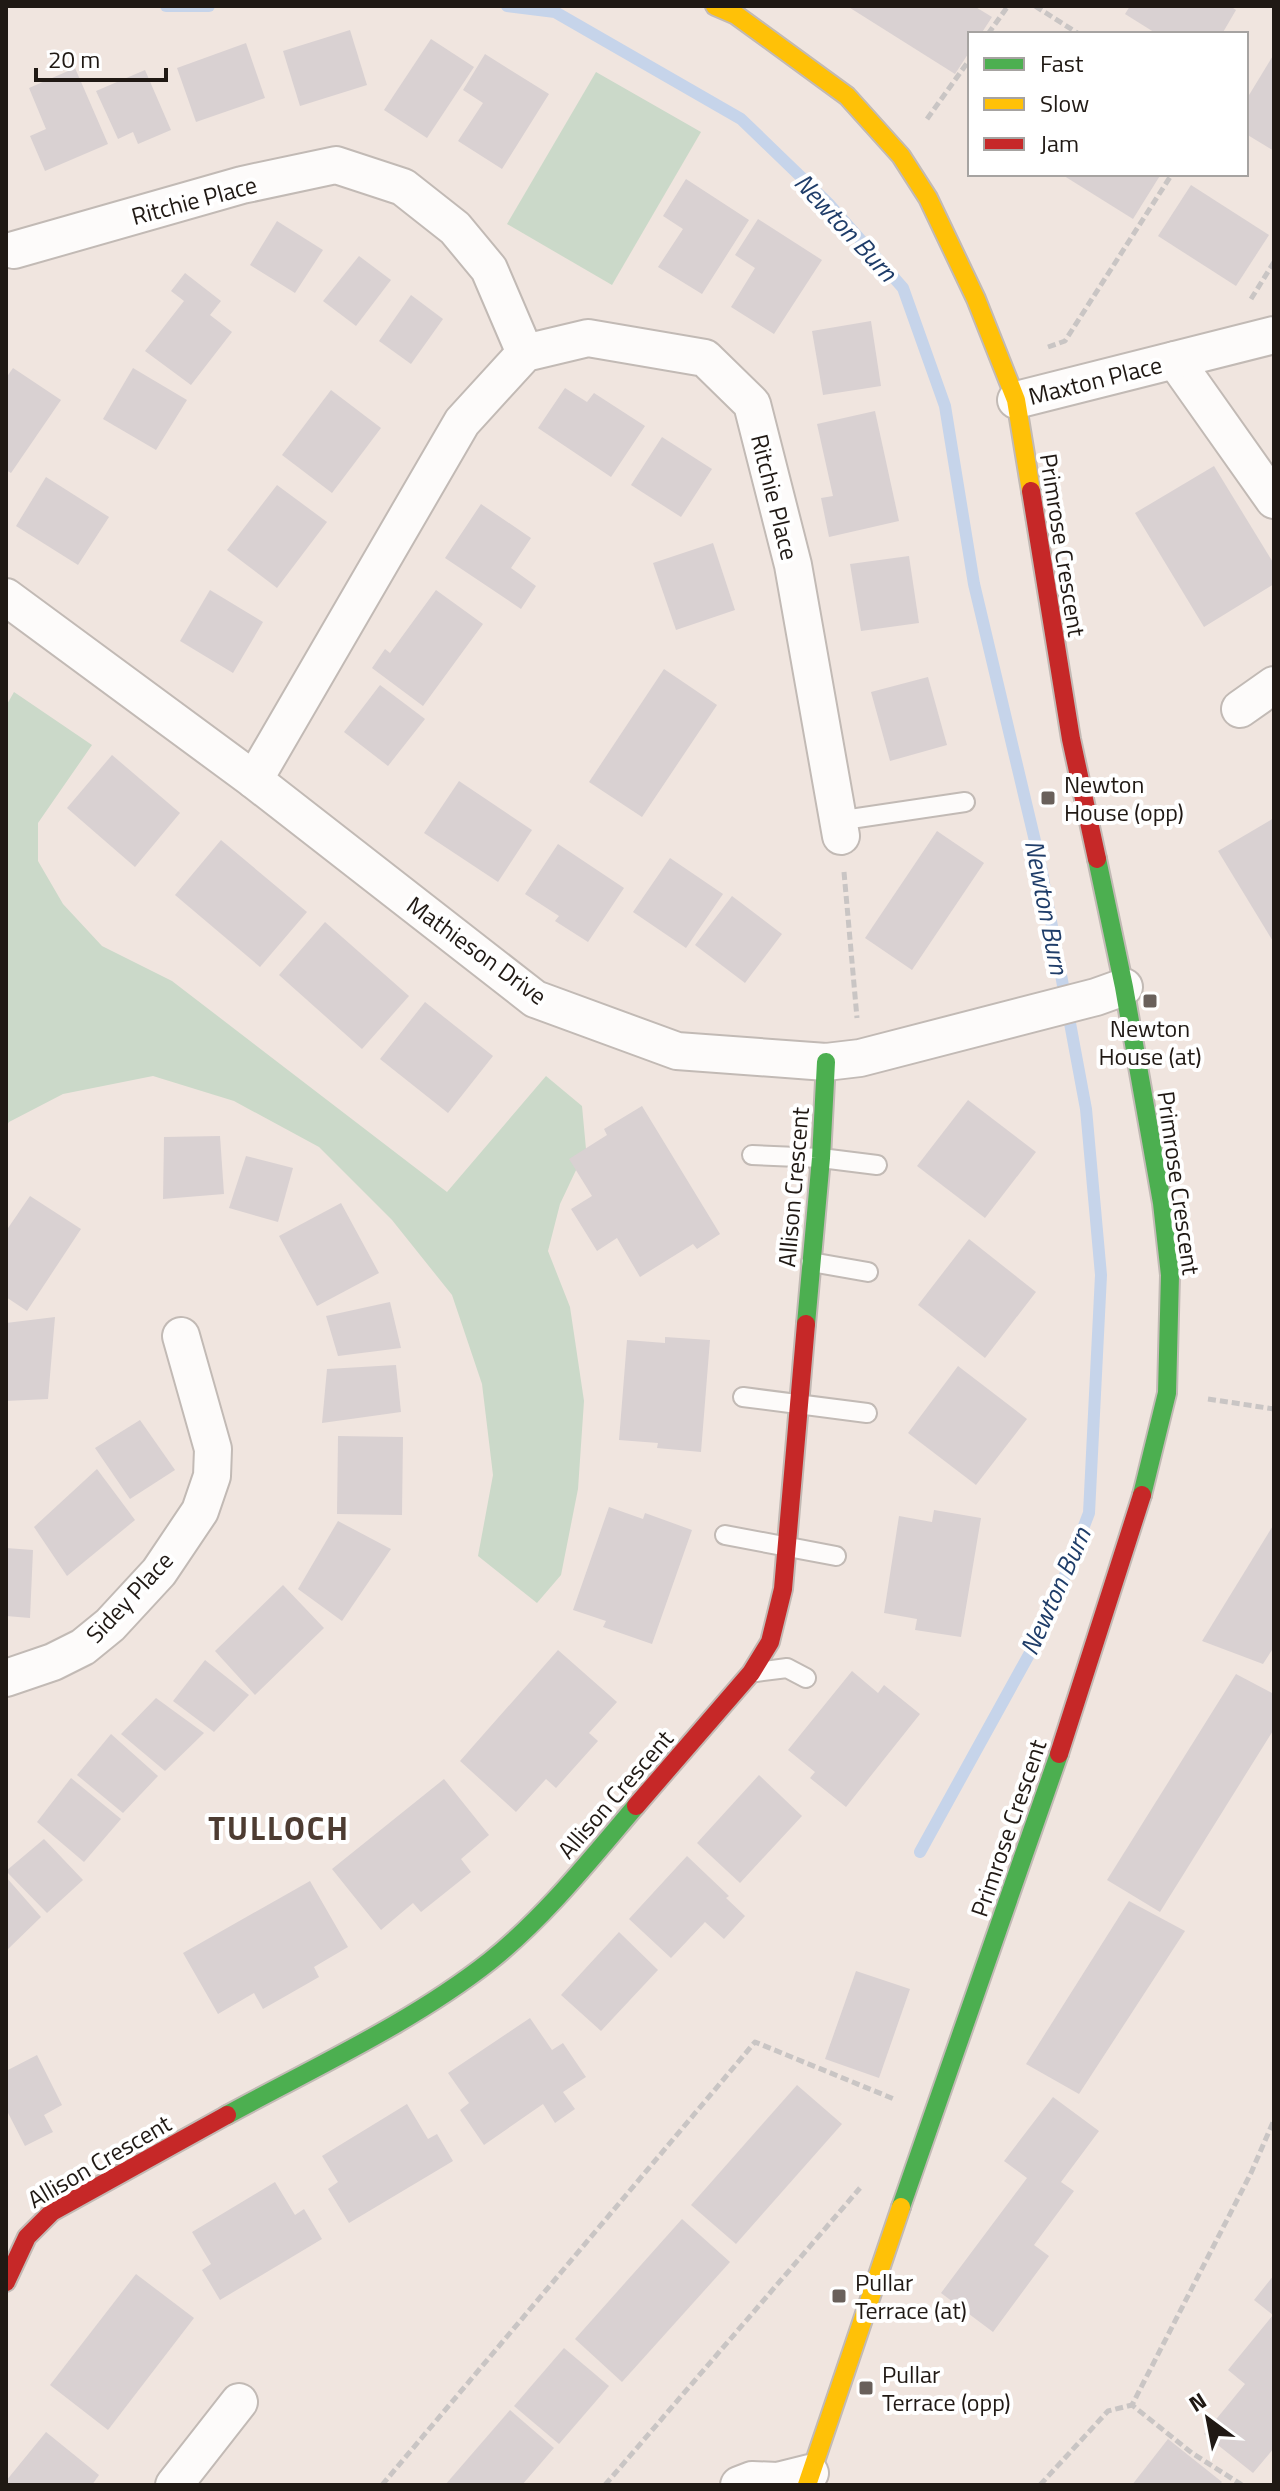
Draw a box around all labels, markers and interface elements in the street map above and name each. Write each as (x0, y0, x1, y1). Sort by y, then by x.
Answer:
scale bar (36, 32, 166, 82)
legend (968, 32, 1248, 176)
text: 20 m (48, 41, 100, 77)
text: Fast (1040, 45, 1084, 81)
text: Slow (1040, 85, 1089, 121)
text: Jam (1040, 125, 1079, 161)
water label: Newton Burn (785, 164, 907, 291)
street label: Ritchie Place (127, 166, 261, 234)
street label: Maxton Place (1024, 346, 1166, 414)
street label: Ritchie Place (742, 430, 808, 564)
street label: Primrose Crescent (1031, 451, 1095, 640)
place label: Newton House (opp) (1064, 766, 1184, 830)
marker: Newton House (opp) (1039, 789, 1057, 807)
water label: Newton Burn (1015, 836, 1079, 979)
street label: Mathieson Drive (400, 887, 554, 1013)
marker: Newton House (at) (1141, 992, 1159, 1010)
place label: Newton House (at) (1098, 1010, 1202, 1074)
street label: Primrose Crescent (1148, 1089, 1210, 1278)
street label: Allison Crescent (768, 1105, 818, 1269)
water label: Newton Burn (1010, 1520, 1101, 1661)
street label: Sidey Place (77, 1543, 181, 1651)
street label: Allison Crescent (549, 1721, 682, 1866)
street label: Primrose Crescent (961, 1734, 1055, 1921)
district label: TULLOCH (208, 1804, 350, 1852)
street label: Allison Crescent (20, 2105, 178, 2217)
place label: Pullar Terrace (at) (855, 2264, 967, 2328)
marker: Pullar Terrace (at) (830, 2287, 848, 2305)
place label: Pullar Terrace (opp) (882, 2356, 1011, 2420)
marker: Pullar Terrace (opp) (857, 2379, 875, 2397)
north arrow (1168, 2379, 1248, 2459)
text: N (1182, 2384, 1213, 2420)

